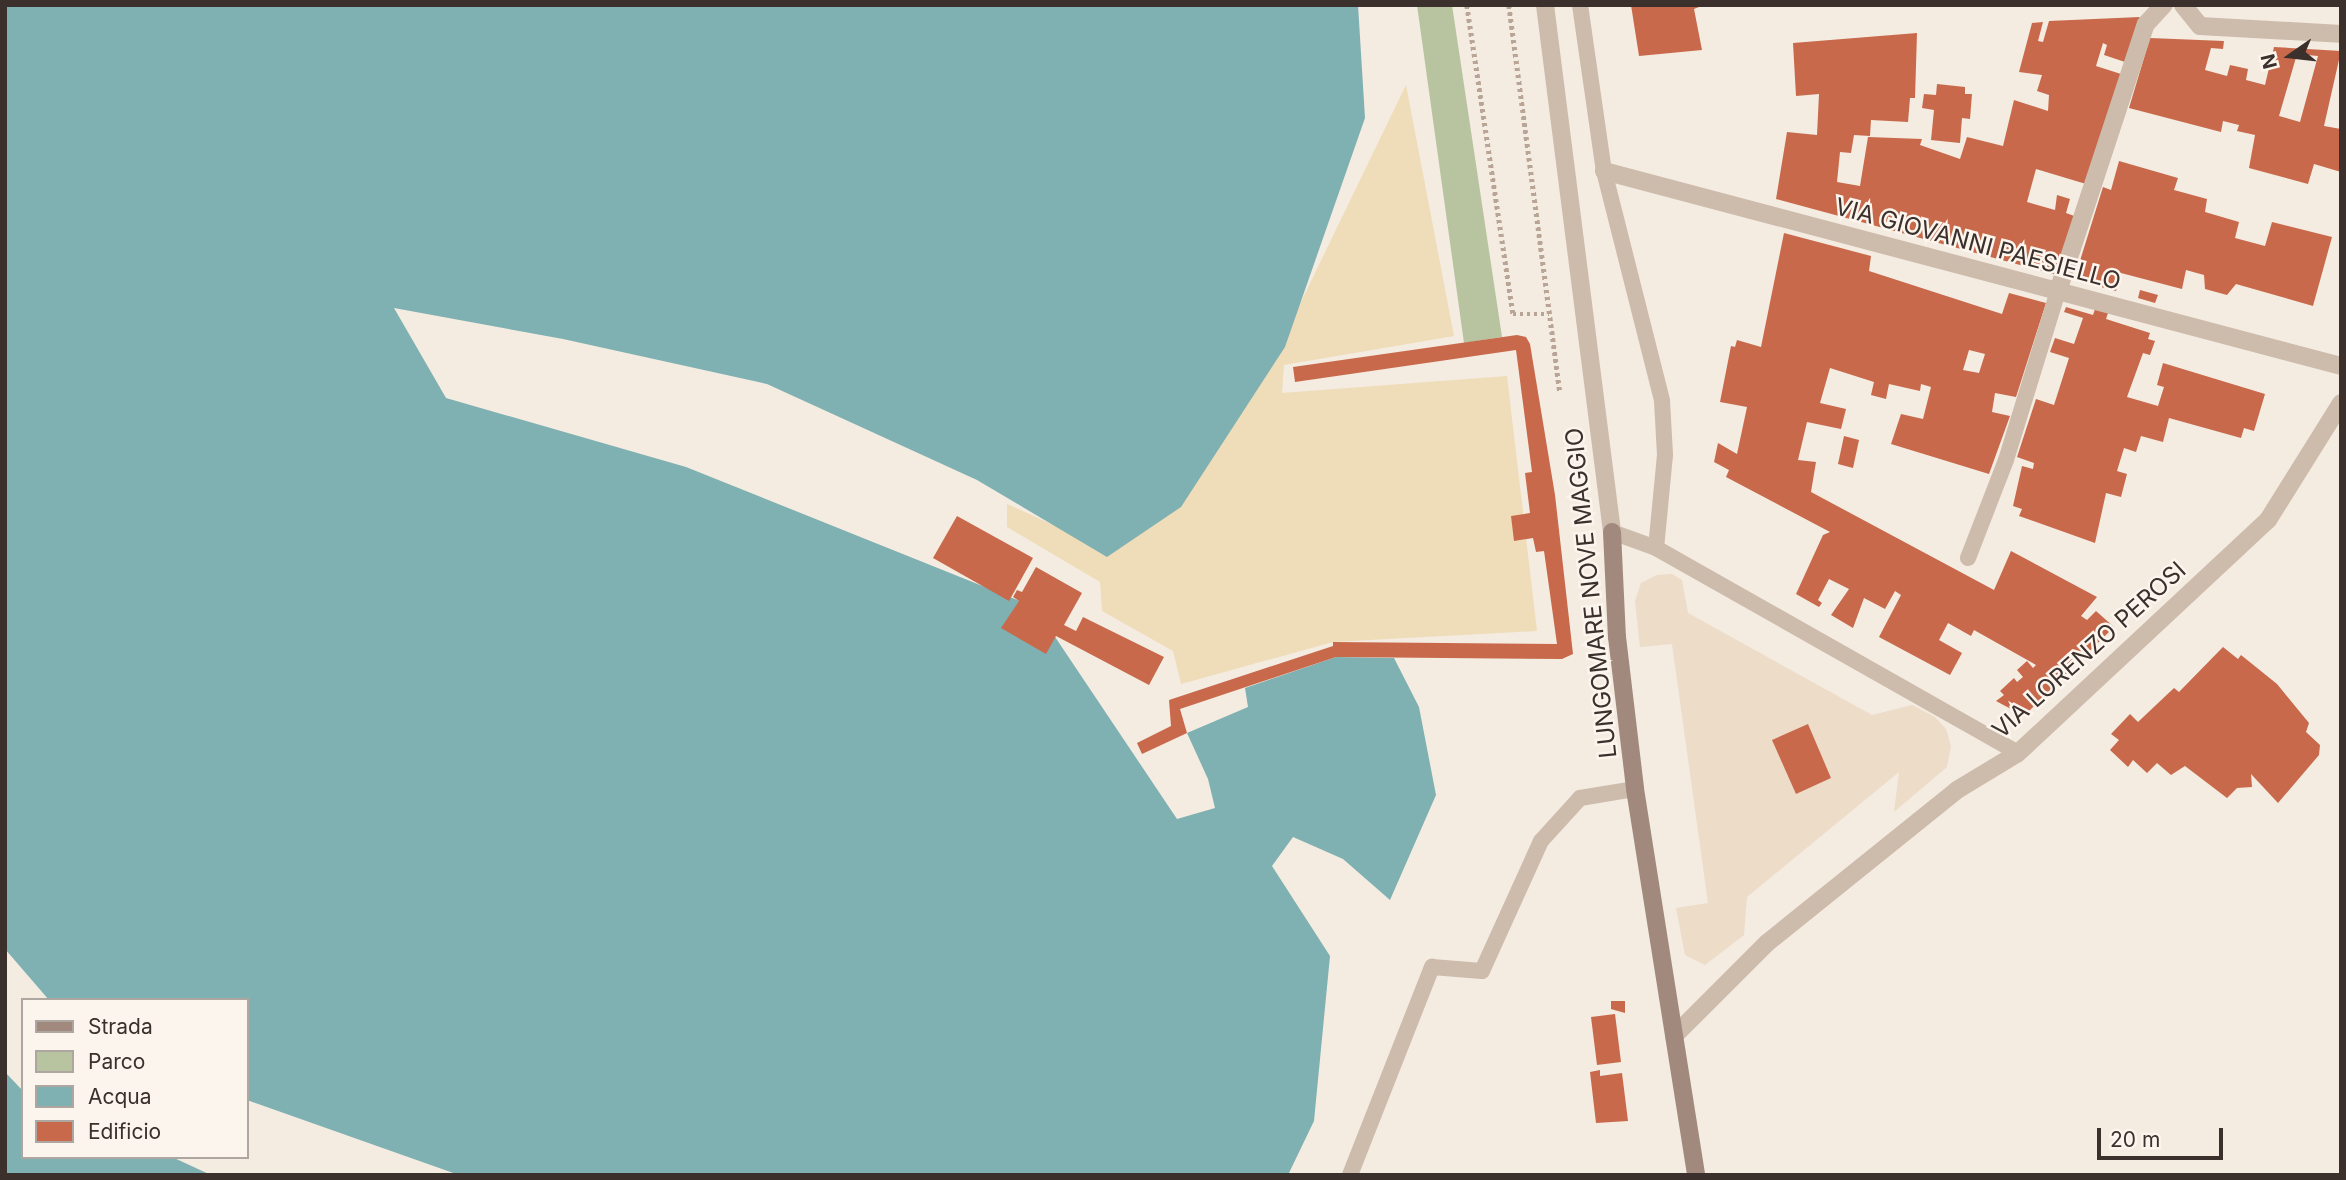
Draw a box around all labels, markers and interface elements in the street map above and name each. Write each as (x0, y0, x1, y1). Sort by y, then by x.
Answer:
north arrow (2255, 21, 2325, 91)
text: N (2256, 51, 2282, 71)
street label: VIA GIOVANNI PAESIELLO (1832, 192, 2124, 296)
street label: LUNGOMARE NOVE MAGGIO (1559, 426, 1623, 760)
street label: VIA LORENZO PEROSI (1986, 556, 2192, 744)
legend (21, 998, 248, 1159)
text: Strada (88, 1014, 153, 1039)
text: Parco (88, 1049, 145, 1074)
text: Acqua (88, 1084, 152, 1109)
scale bar (2101, 1114, 2227, 1158)
text: Edificio (88, 1119, 161, 1144)
text: 20 m (2110, 1127, 2160, 1152)

